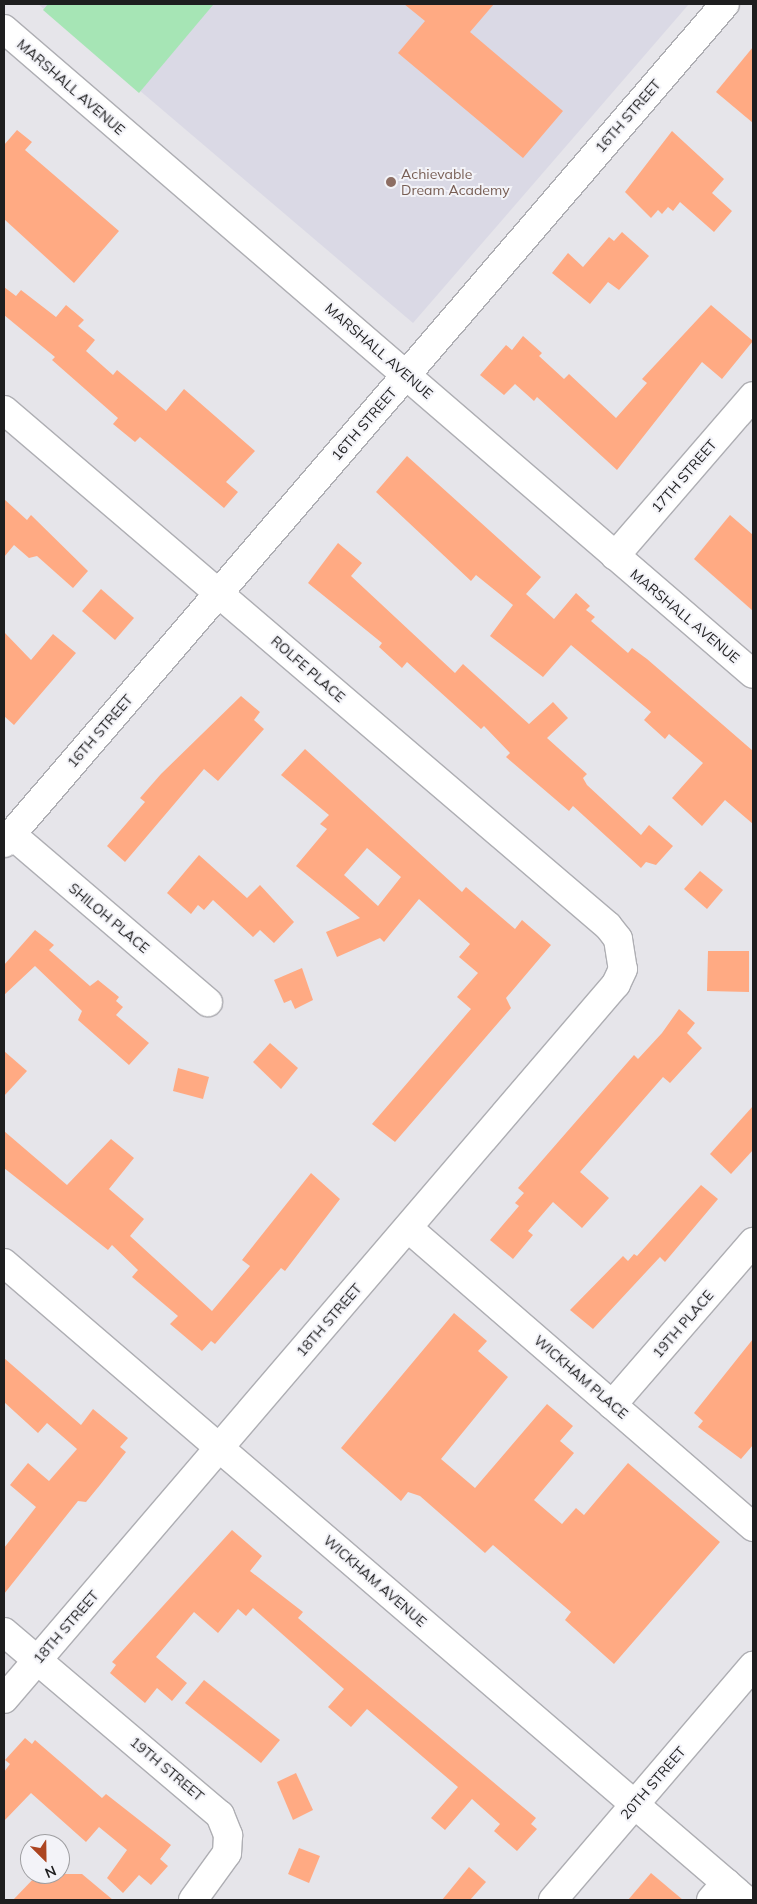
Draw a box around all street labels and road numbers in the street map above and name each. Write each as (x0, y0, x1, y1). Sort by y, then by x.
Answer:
street label: MARSHALL AVENUE (14, 36, 128, 138)
street label: 16TH STREET (592, 76, 664, 156)
street label: MARSHALL AVENUE (322, 300, 436, 402)
street label: 16TH STREET (328, 384, 400, 464)
street label: 17TH STREET (648, 436, 720, 516)
street label: MARSHALL AVENUE (627, 566, 743, 666)
street label: ROLFE PLACE (268, 632, 348, 706)
street label: 16TH STREET (64, 691, 136, 771)
street label: SHILOH PLACE (65, 880, 153, 956)
street label: 18TH STREET (293, 1280, 365, 1360)
street label: 19TH PLACE (649, 1287, 717, 1361)
street label: WICKHAM PLACE (531, 1332, 631, 1422)
street label: WICKHAM AVENUE (320, 1532, 430, 1630)
street label: 18TH STREET (30, 1587, 102, 1667)
street label: 19TH STREET (127, 1733, 207, 1805)
street label: 20TH STREET (617, 1743, 689, 1823)

